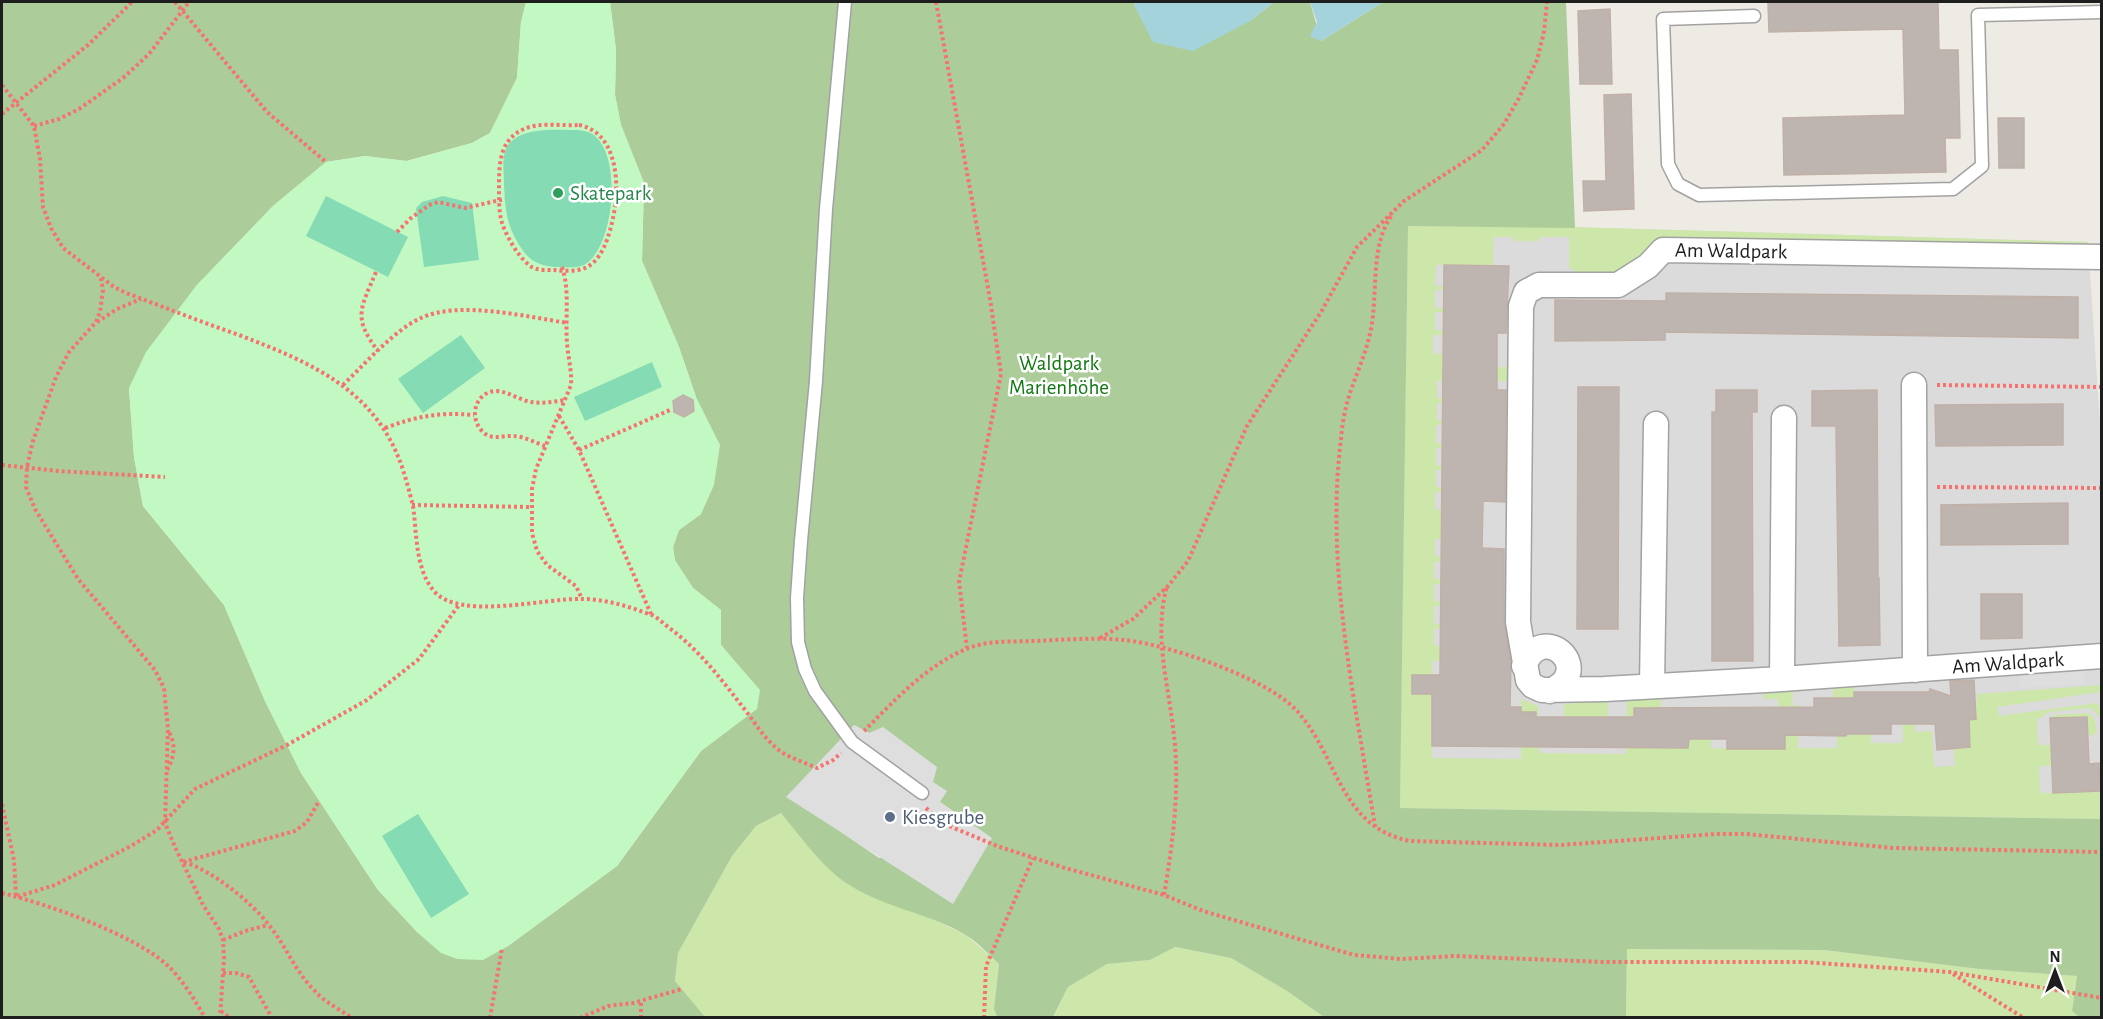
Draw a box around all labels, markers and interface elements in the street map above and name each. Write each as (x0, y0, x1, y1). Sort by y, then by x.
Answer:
place label: Skatepark (570, 183, 652, 204)
marker: Skatepark (551, 186, 565, 200)
street label: Am Waldpark (1675, 240, 1788, 262)
park label: Waldpark Marienhöhe (1009, 353, 1109, 398)
street label: Am Waldpark (1951, 649, 2065, 677)
place label: Kiesgrube (902, 807, 984, 828)
marker: Kiesgrube (883, 810, 897, 824)
north arrow (2025, 941, 2085, 1001)
text: N (2049, 949, 2061, 965)

